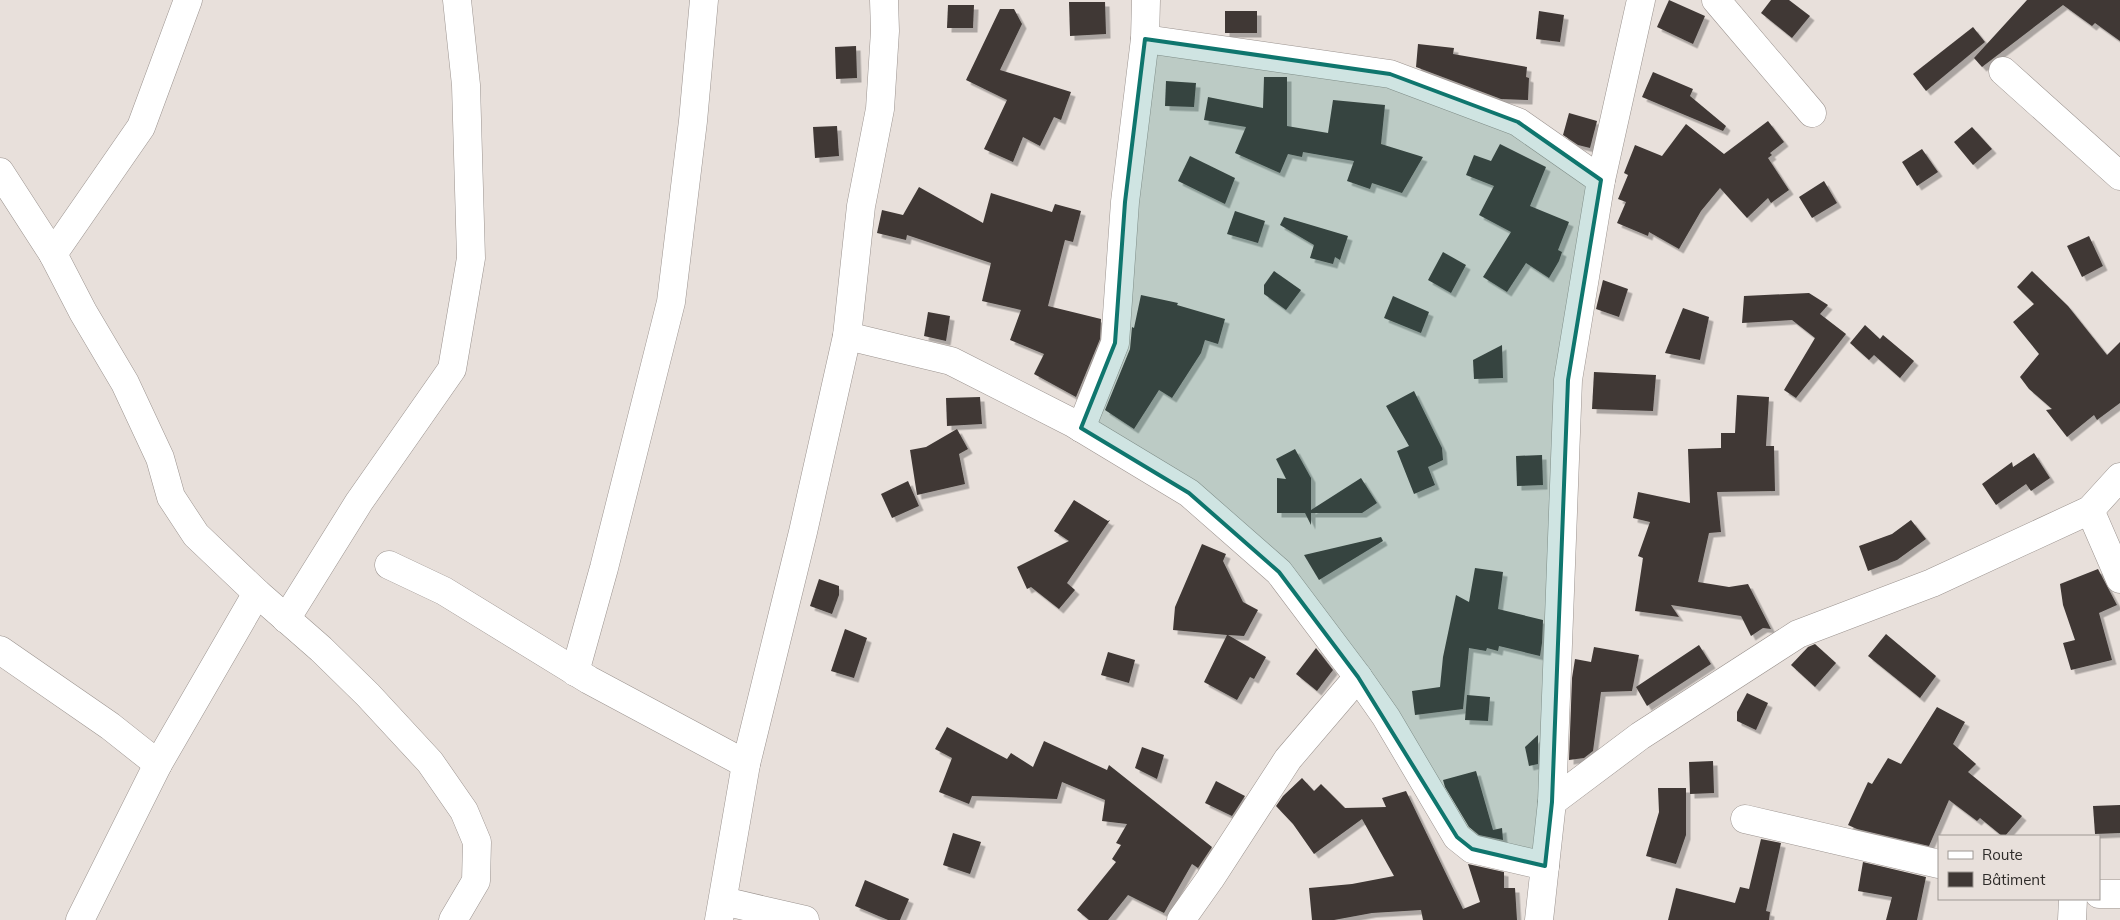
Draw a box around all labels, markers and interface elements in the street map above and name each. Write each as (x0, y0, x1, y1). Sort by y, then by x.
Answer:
legend (1938, 835, 2100, 900)
text: Route (1982, 845, 2023, 864)
text: Bâtiment (1982, 870, 2045, 889)

